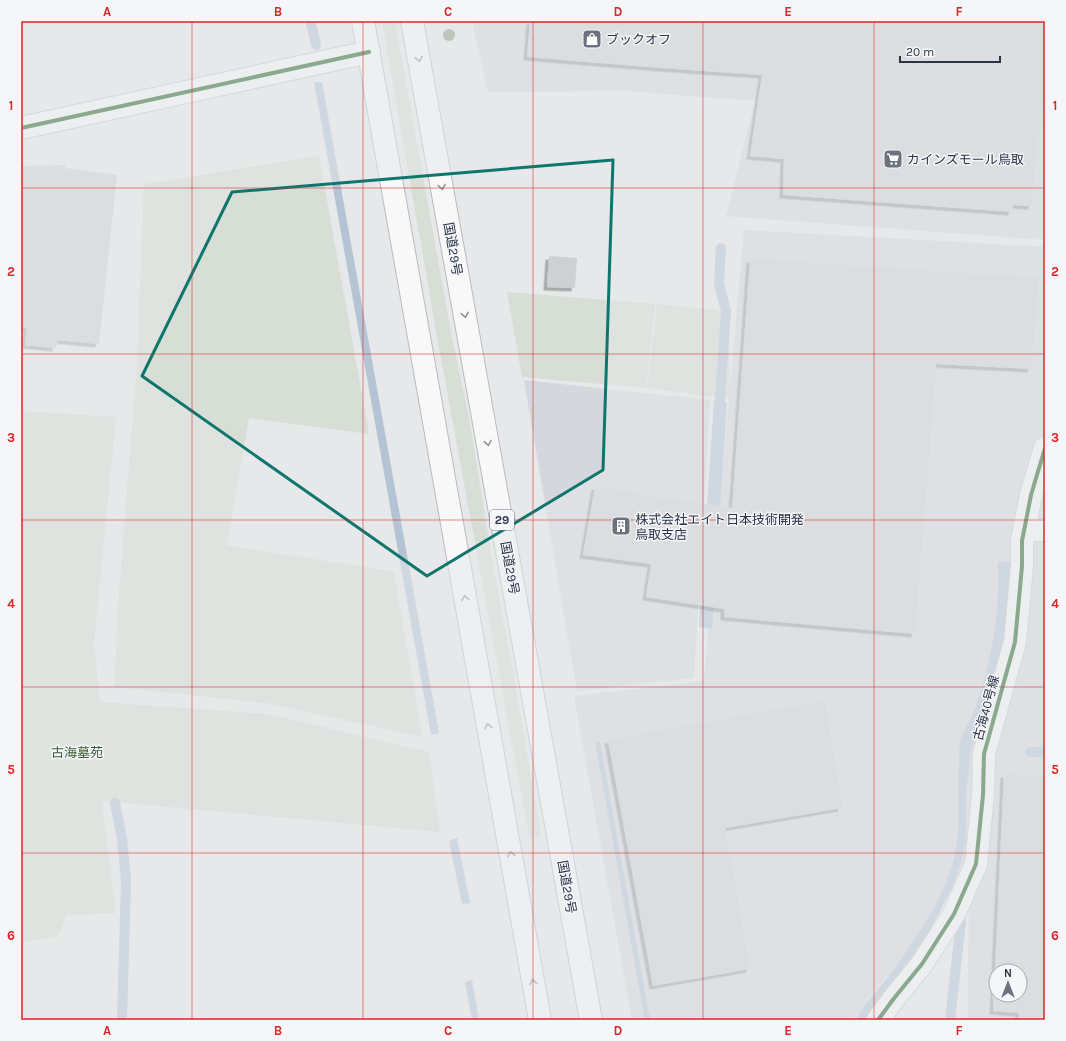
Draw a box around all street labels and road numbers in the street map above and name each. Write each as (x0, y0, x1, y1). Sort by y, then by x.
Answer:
street label: 国道29号 (441, 221, 465, 277)
road number: 29 (490, 510, 514, 530)
street label: 国道29号 (498, 540, 522, 596)
street label: 古海40号線 (970, 674, 1002, 742)
street label: 国道29号 (555, 859, 579, 915)

